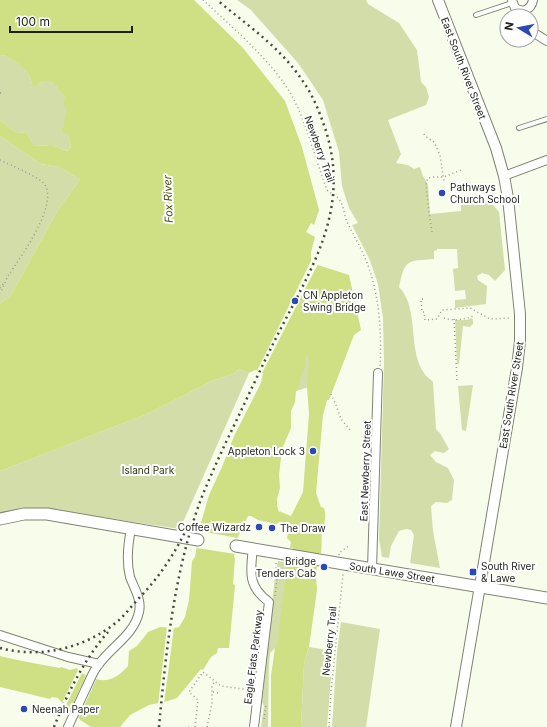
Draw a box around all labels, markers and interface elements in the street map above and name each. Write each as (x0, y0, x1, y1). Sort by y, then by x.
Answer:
scale bar (10, 8, 132, 34)
north arrow (499, 8, 539, 48)
text: 100 m (16, 14, 50, 29)
street label: East South River Street (439, 15, 489, 121)
text: N (502, 21, 517, 32)
street label: Newberry Trail (302, 114, 338, 184)
water label: Fox River (160, 174, 176, 223)
place label: Pathways Church School (450, 181, 520, 205)
marker: Pathways Church School (437, 188, 447, 198)
place label: CN Appleton Swing Bridge (303, 289, 366, 313)
marker: CN Appleton Swing Bridge (290, 296, 300, 306)
street label: East South River Street (497, 340, 526, 449)
street label: East Newberry Street (357, 420, 373, 522)
place label: Appleton Lock 3 (228, 445, 305, 457)
marker: Appleton Lock 3 (308, 446, 318, 456)
park label: Island Park (122, 464, 175, 476)
place label: Coffee Wizardz (178, 521, 251, 533)
marker: Coffee Wizardz (254, 522, 264, 532)
place label: The Draw (280, 522, 326, 534)
marker: The Draw (267, 523, 277, 533)
place label: Bridge Tenders Cab (256, 555, 316, 579)
street label: South Lawe Street (348, 559, 436, 585)
place label: South River & Lawe (481, 560, 535, 584)
marker: Bridge Tenders Cab (319, 562, 329, 572)
marker: South River & Lawe (468, 567, 478, 577)
street label: Newberry Trail (319, 606, 339, 676)
street label: Eagle Flats Parkway (241, 609, 265, 705)
place label: Neenah Paper (32, 703, 99, 715)
marker: Neenah Paper (19, 704, 29, 714)

